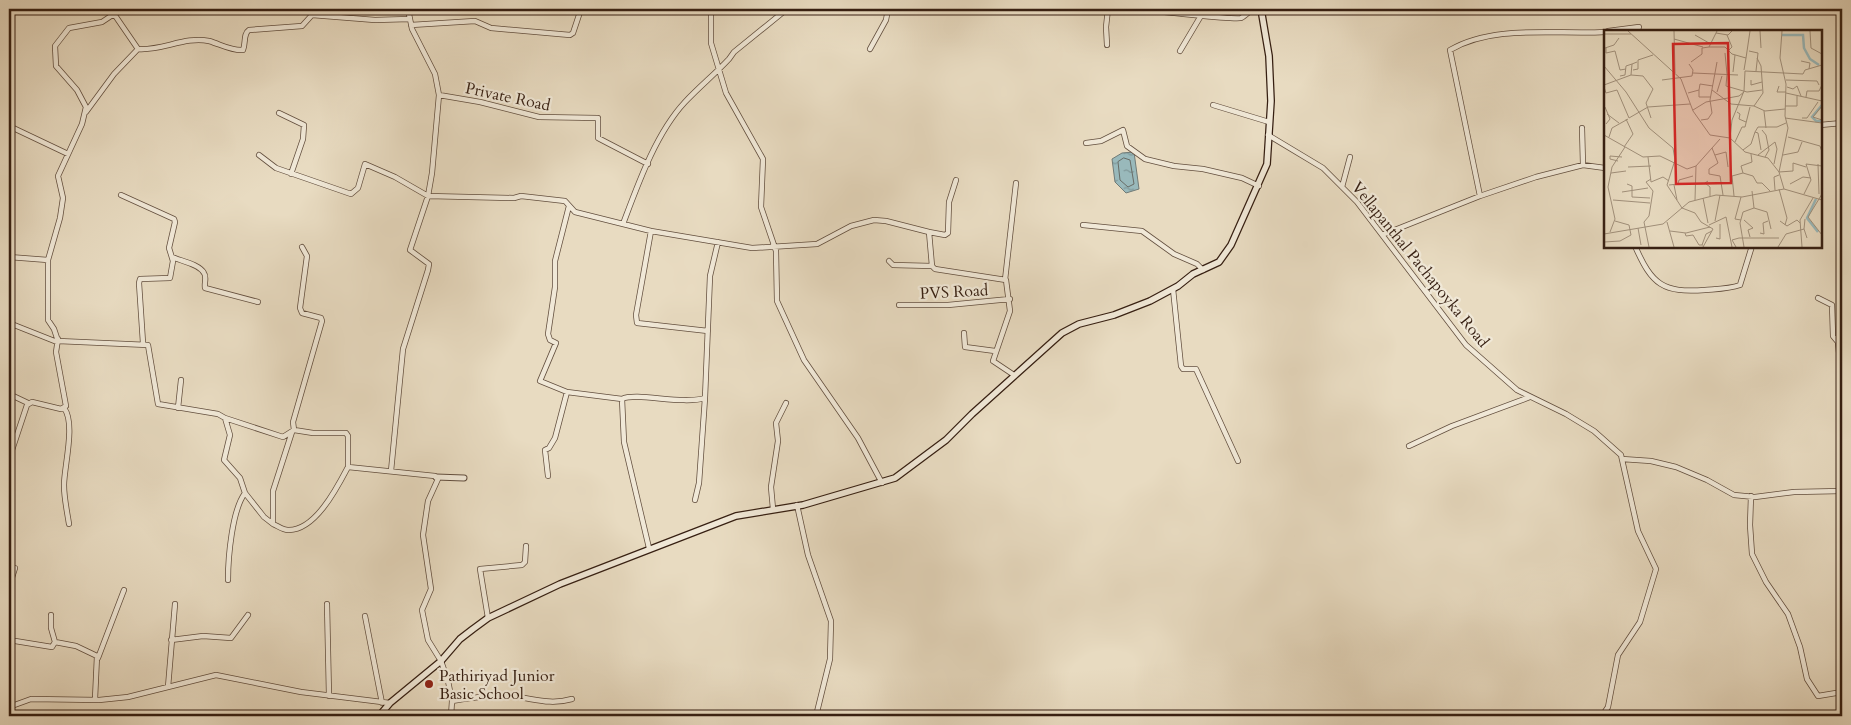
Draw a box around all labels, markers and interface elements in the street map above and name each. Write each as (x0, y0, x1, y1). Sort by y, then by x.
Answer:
inset map (1604, 30, 1821, 248)
street label: Private Road (463, 77, 553, 117)
street label: Vellapanthal Pachapoyka Road (1346, 177, 1494, 353)
street label: PVS Road (919, 279, 989, 305)
place label: Pathiriyad Junior Basic School (439, 665, 555, 705)
marker: Pathiriyad Junior Basic School (423, 678, 435, 690)

